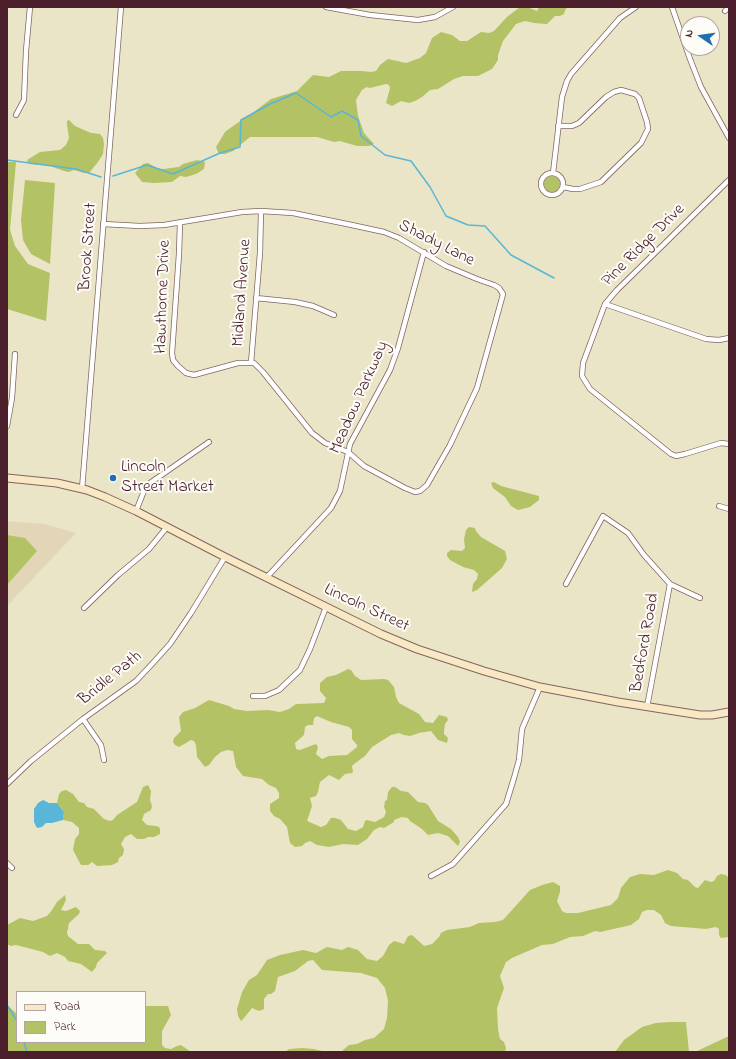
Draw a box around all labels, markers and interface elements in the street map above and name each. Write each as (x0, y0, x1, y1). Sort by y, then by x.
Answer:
north arrow (680, 16, 720, 56)
text: N (681, 28, 698, 39)
street label: Pine Ridge Drive (598, 200, 690, 292)
street label: Brook Street (76, 202, 102, 292)
street label: Shady Lane (394, 216, 478, 272)
street label: Midland Avenue (229, 238, 257, 348)
street label: Hawthorne Drive (152, 240, 176, 354)
street label: Meadow Parkway (326, 338, 394, 458)
place label: Lincoln Street Market (121, 458, 214, 498)
marker: Lincoln Street Market (108, 473, 118, 483)
street label: Lincoln Street (320, 580, 412, 638)
street label: Bedford Road (627, 592, 665, 694)
street label: Bridle Path (75, 647, 147, 711)
legend (16, 991, 146, 1043)
text: Road (54, 998, 80, 1016)
text: Park (54, 1018, 76, 1036)

